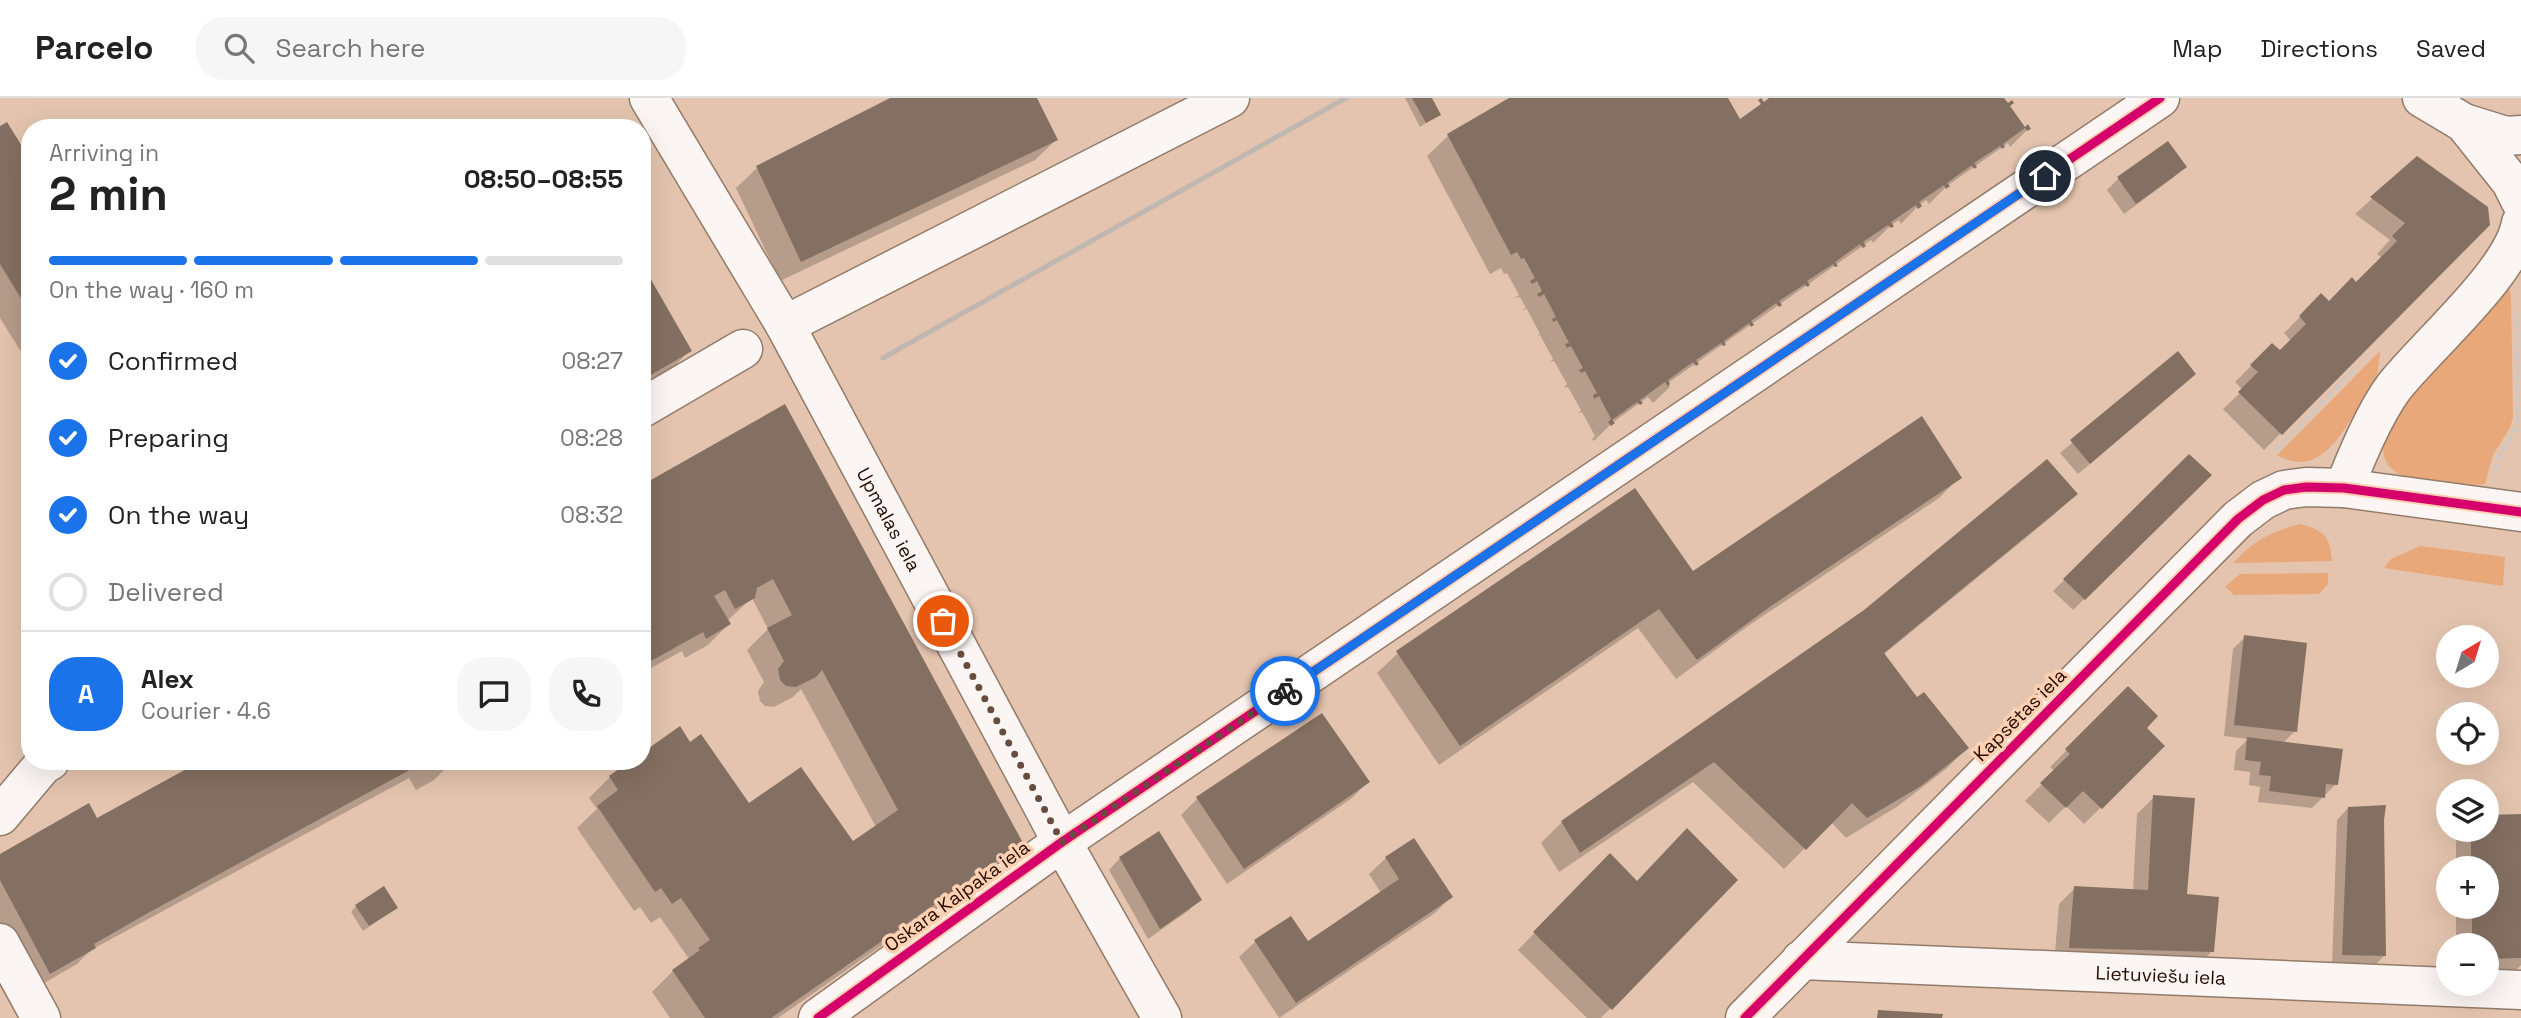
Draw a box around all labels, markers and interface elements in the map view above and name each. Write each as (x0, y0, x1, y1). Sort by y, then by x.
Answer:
search box (196, 17, 686, 80)
text: Parcelo (35, 27, 154, 69)
icon: search (220, 29, 258, 67)
text: Search here (276, 31, 425, 65)
text: Map (2172, 33, 2222, 64)
text: Directions (2260, 33, 2378, 64)
text: Saved (2416, 33, 2486, 64)
text: Arriving in (49, 138, 159, 168)
pin (2015, 146, 2075, 206)
icon: home (2026, 157, 2064, 195)
text: 08:50–08:55 (464, 162, 623, 196)
text: 2 min (49, 165, 168, 223)
text: On the way · 160 m (49, 275, 254, 305)
icon: check (49, 342, 87, 380)
text: Confirmed (108, 344, 238, 378)
text: 08:27 (561, 346, 623, 376)
icon: check (49, 419, 87, 457)
text: Preparing (108, 421, 229, 455)
text: 08:28 (560, 423, 623, 453)
street label: Upmalas iela (851, 463, 927, 576)
icon: check (49, 496, 87, 534)
text: On the way (108, 498, 249, 532)
text: 08:32 (560, 500, 623, 530)
text: Delivered (108, 575, 224, 609)
pin (913, 591, 973, 651)
icon: bag (924, 602, 962, 640)
north arrow (2436, 625, 2499, 688)
map controls (2436, 625, 2499, 996)
courier (1250, 656, 1320, 726)
button: chat (457, 657, 531, 731)
button: phone (549, 657, 623, 731)
text: Alex (141, 662, 194, 696)
street label: Kapsētas iela (1968, 663, 2072, 767)
icon: bike (1266, 672, 1304, 710)
text: A (78, 677, 94, 711)
text: Courier · 4.6 (141, 696, 271, 726)
button: locate (2436, 702, 2499, 765)
button: layers (2436, 779, 2499, 842)
street label: Oskara Kalpaka iela (879, 835, 1035, 957)
button: + (2436, 856, 2499, 919)
button: − (2436, 933, 2499, 996)
street label: Lietuviešu iela (2095, 960, 2226, 990)

